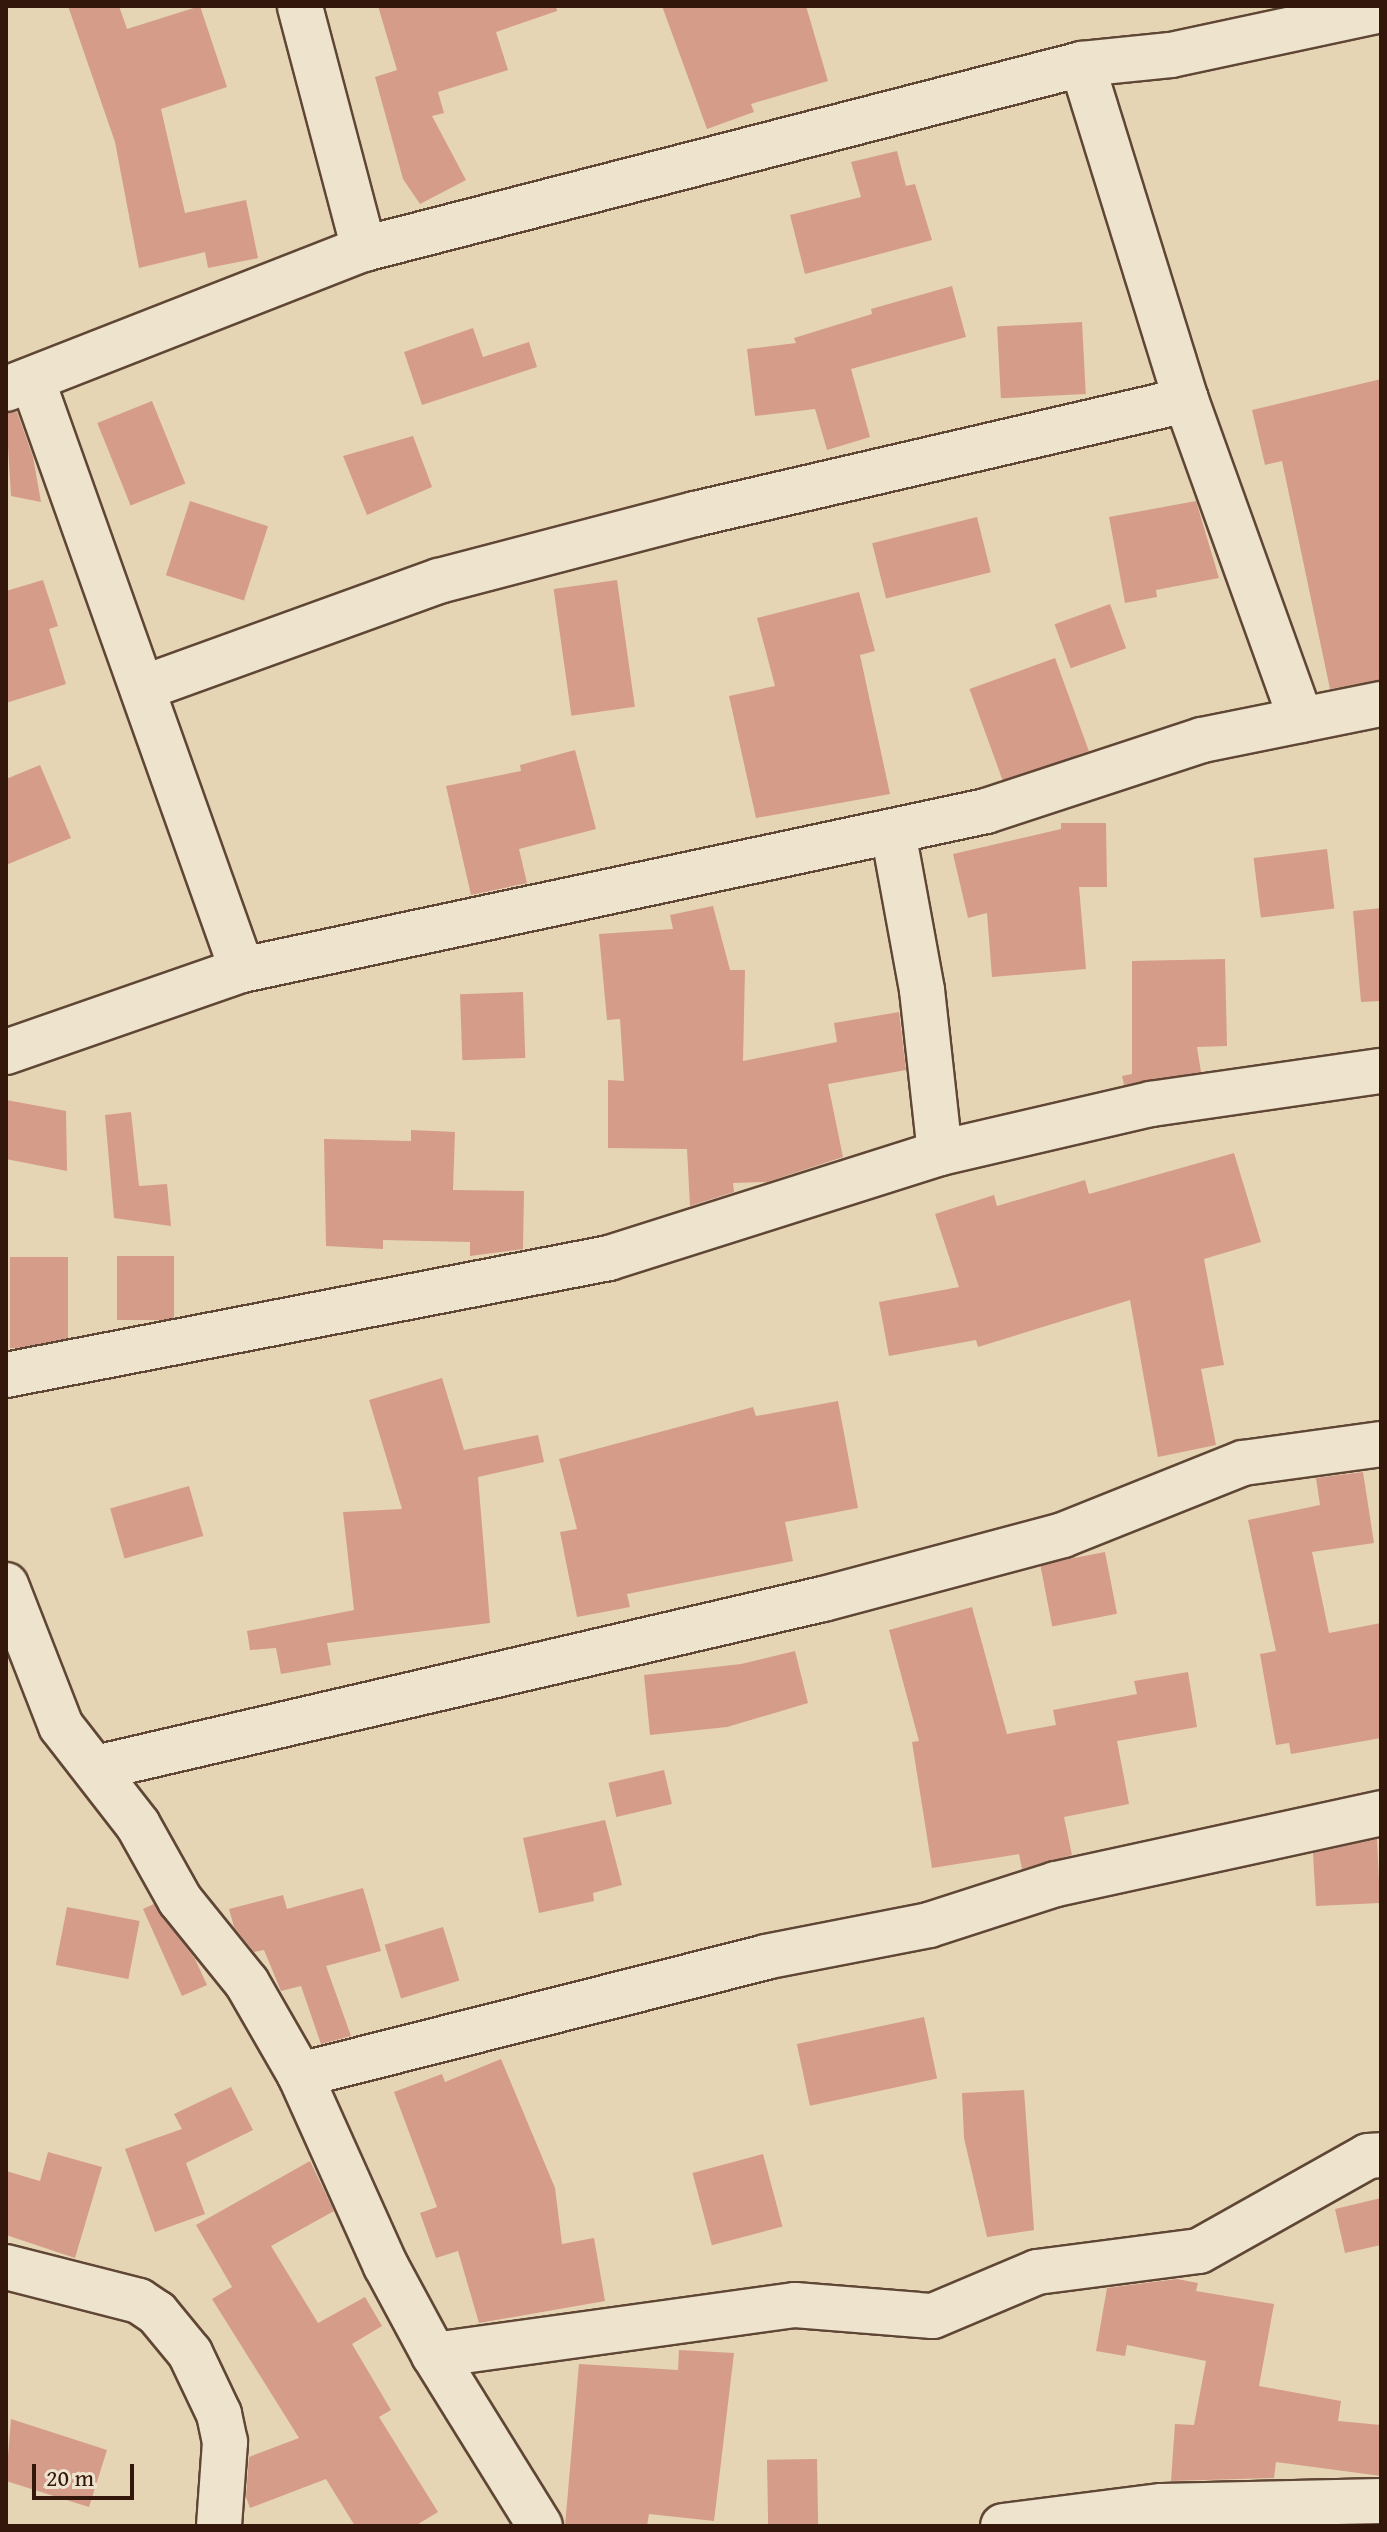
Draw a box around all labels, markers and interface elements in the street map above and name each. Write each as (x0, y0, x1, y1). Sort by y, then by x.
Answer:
scale bar (36, 2448, 138, 2498)
text: 20 m (46, 2460, 94, 2495)

